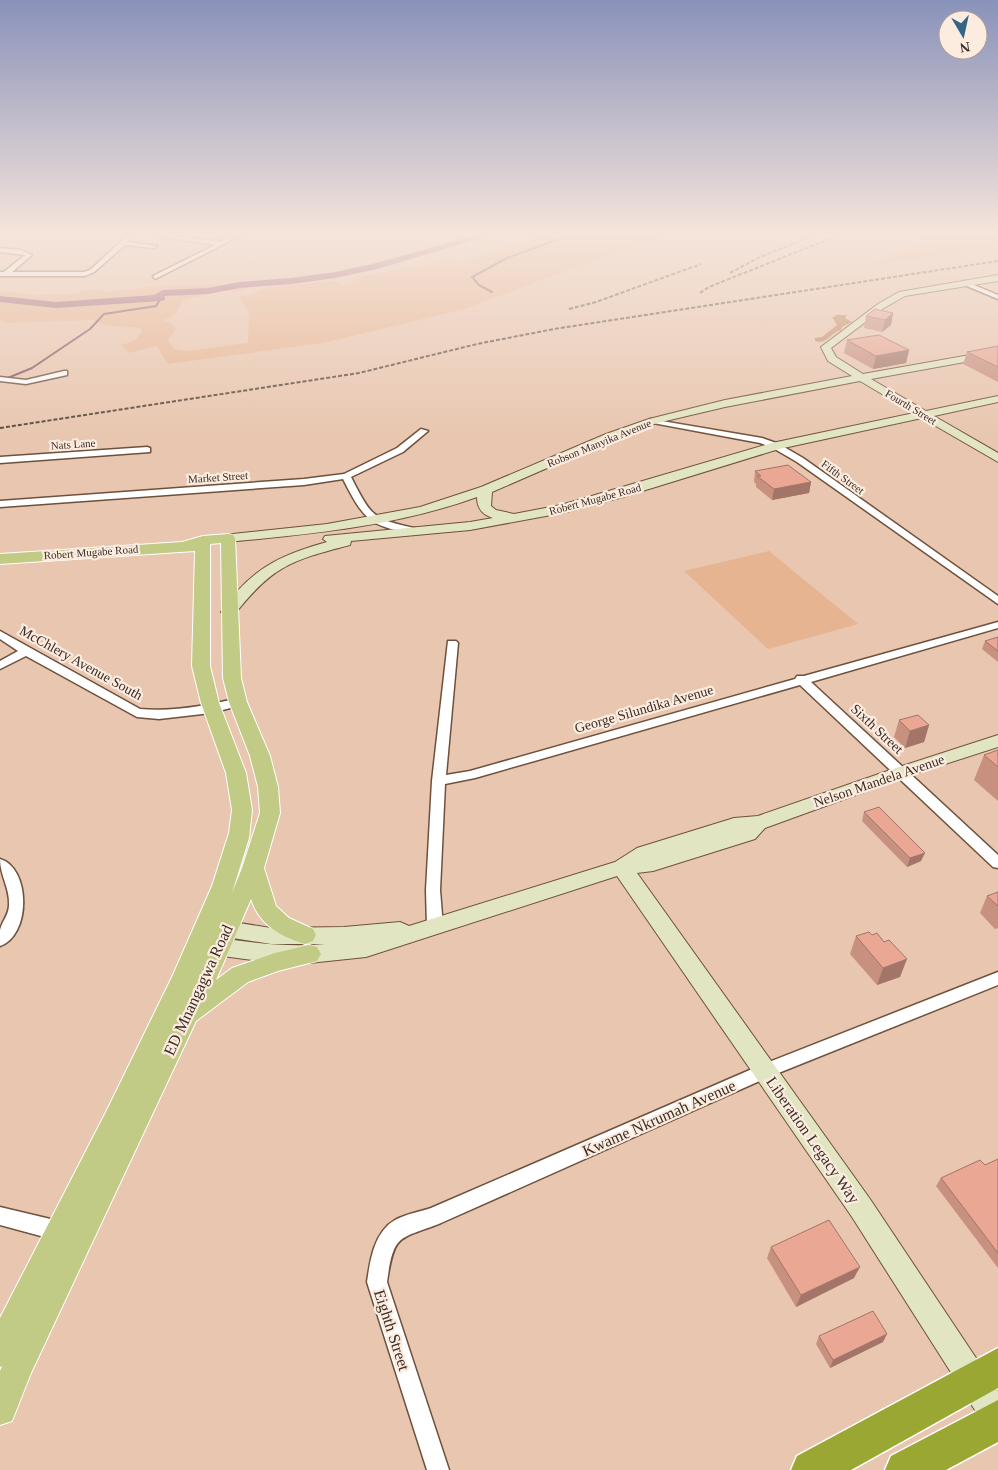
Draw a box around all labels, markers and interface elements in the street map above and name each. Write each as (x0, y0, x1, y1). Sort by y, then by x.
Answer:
north arrow (938, 10, 988, 60)
text: N (959, 39, 971, 56)
street label: Fourth Street (883, 387, 939, 427)
street label: Robson Manyika Avenue (545, 417, 653, 469)
street label: Nats Lane (50, 436, 96, 452)
street label: Fifth Street (819, 458, 867, 496)
street label: Market Street (188, 469, 248, 485)
street label: Robert Mugabe Road (548, 481, 643, 517)
street label: Robert Mugabe Road (43, 543, 139, 561)
street label: McChlery Avenue South (17, 623, 145, 703)
street label: George Silundika Avenue (573, 682, 715, 736)
street label: Sixth Street (848, 701, 906, 757)
street label: Nelson Mandela Avenue (812, 752, 946, 810)
street label: ED Mnangagwa Road (160, 922, 237, 1058)
street label: Liberation Legacy Way (762, 1074, 863, 1207)
street label: Kwame Nkrumah Avenue (580, 1077, 738, 1159)
street label: Eighth Street (370, 1287, 413, 1373)

